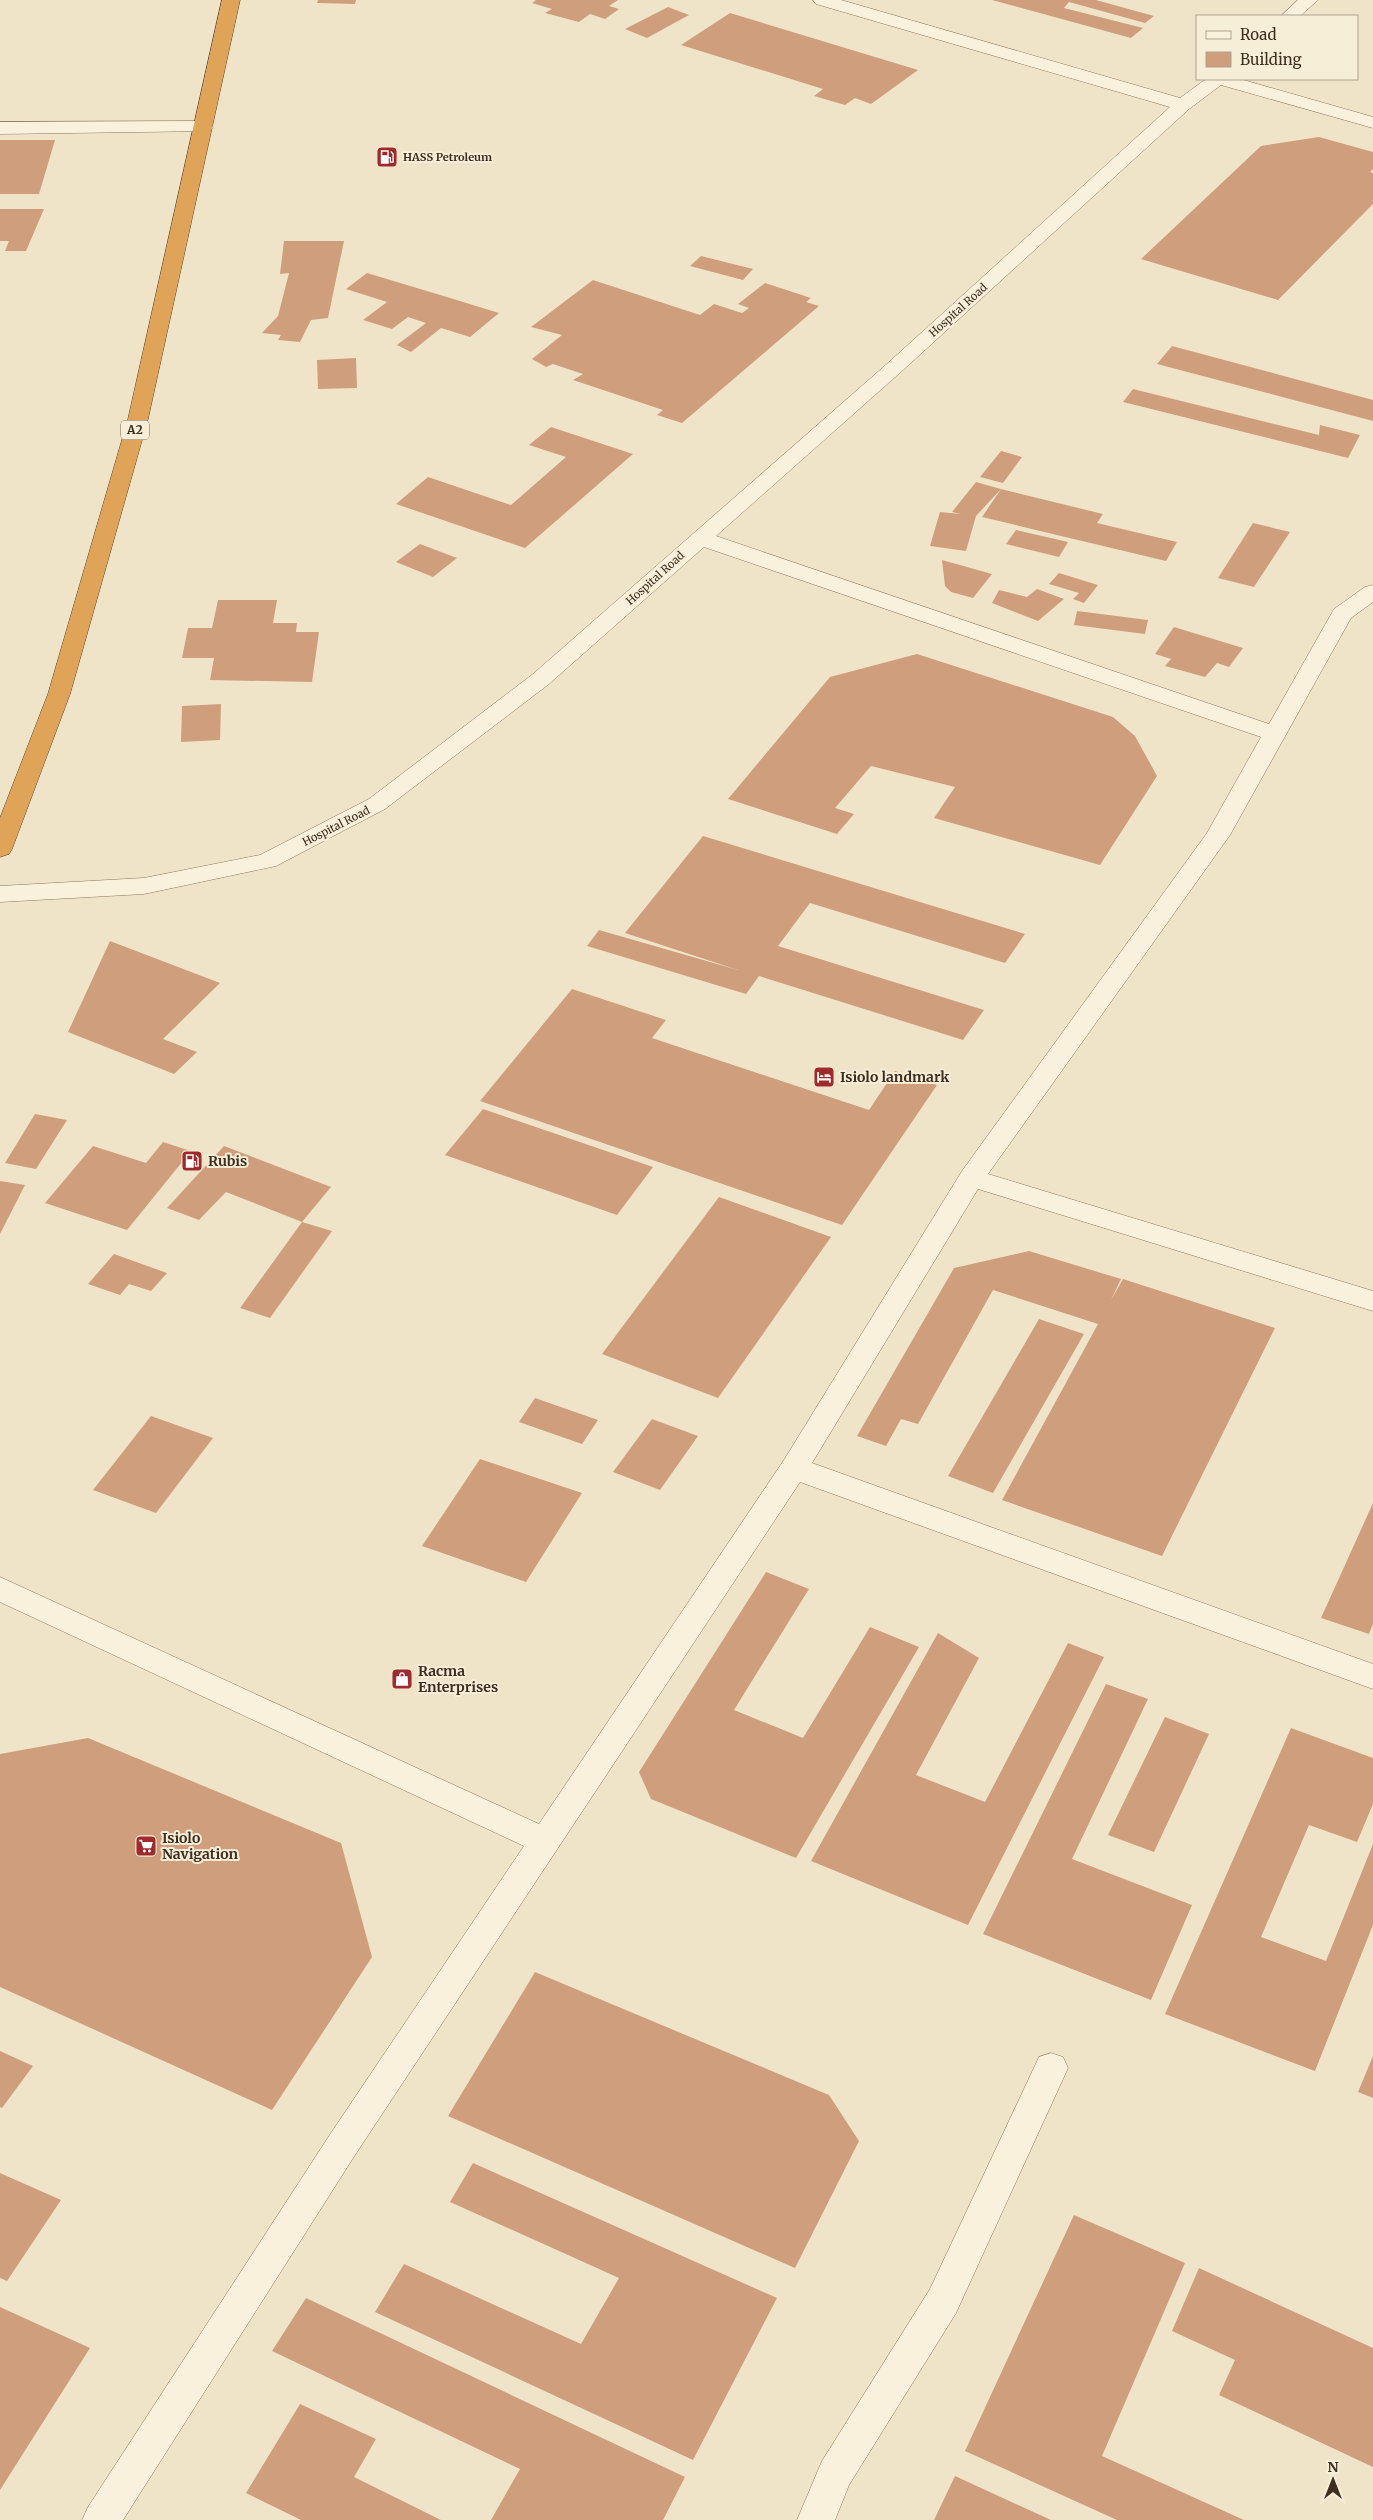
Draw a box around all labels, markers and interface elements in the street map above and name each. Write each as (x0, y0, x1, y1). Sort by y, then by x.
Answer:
legend (1196, 15, 1358, 80)
text: Road (1240, 25, 1276, 44)
text: Building (1240, 50, 1302, 69)
fuel station icon: HASS Petroleum (375, 145, 399, 169)
place label: HASS Petroleum (403, 150, 492, 164)
street label: Hospital Road (926, 280, 990, 340)
road number: A2 (121, 420, 149, 440)
street label: Hospital Road (623, 548, 687, 608)
street label: Hospital Road (300, 803, 372, 849)
hotel icon: Isiolo landmark (812, 1065, 836, 1089)
place label: Isiolo landmark (840, 1068, 950, 1086)
fuel station icon: Rubis (180, 1149, 204, 1173)
place label: Rubis (208, 1152, 247, 1170)
place label: Racma Enterprises (418, 1662, 498, 1696)
shop icon: Racma Enterprises (390, 1667, 414, 1691)
place label: Isiolo Navigation (162, 1829, 238, 1863)
supermarket icon: Isiolo Navigation (134, 1834, 158, 1858)
north arrow (1308, 2455, 1358, 2505)
text: N (1327, 2458, 1339, 2476)

